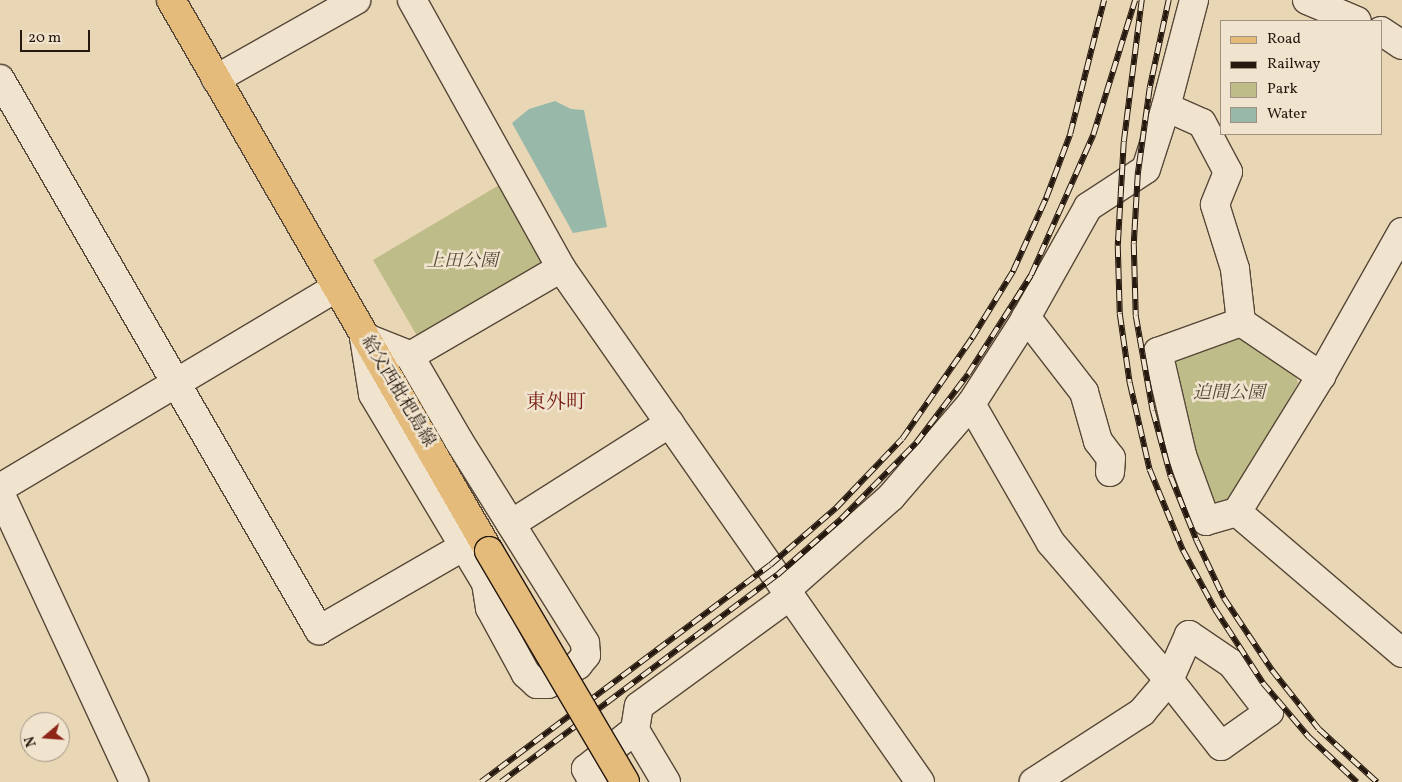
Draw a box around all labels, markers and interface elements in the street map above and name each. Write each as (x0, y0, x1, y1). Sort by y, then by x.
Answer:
scale bar (22, 20, 92, 52)
legend (1220, 20, 1382, 135)
text: 20 m (28, 28, 61, 49)
text: Road (1267, 29, 1301, 50)
text: Railway (1267, 54, 1320, 75)
text: Park (1267, 79, 1298, 100)
text: Water (1267, 104, 1307, 125)
park label: 上田公園 (426, 251, 498, 273)
street label: 給父西枇杷島線 (355, 332, 439, 452)
park label: 迫間公園 (1193, 383, 1265, 405)
district label: 東外町 (526, 391, 586, 415)
north arrow (20, 712, 70, 762)
text: N (21, 734, 42, 749)

